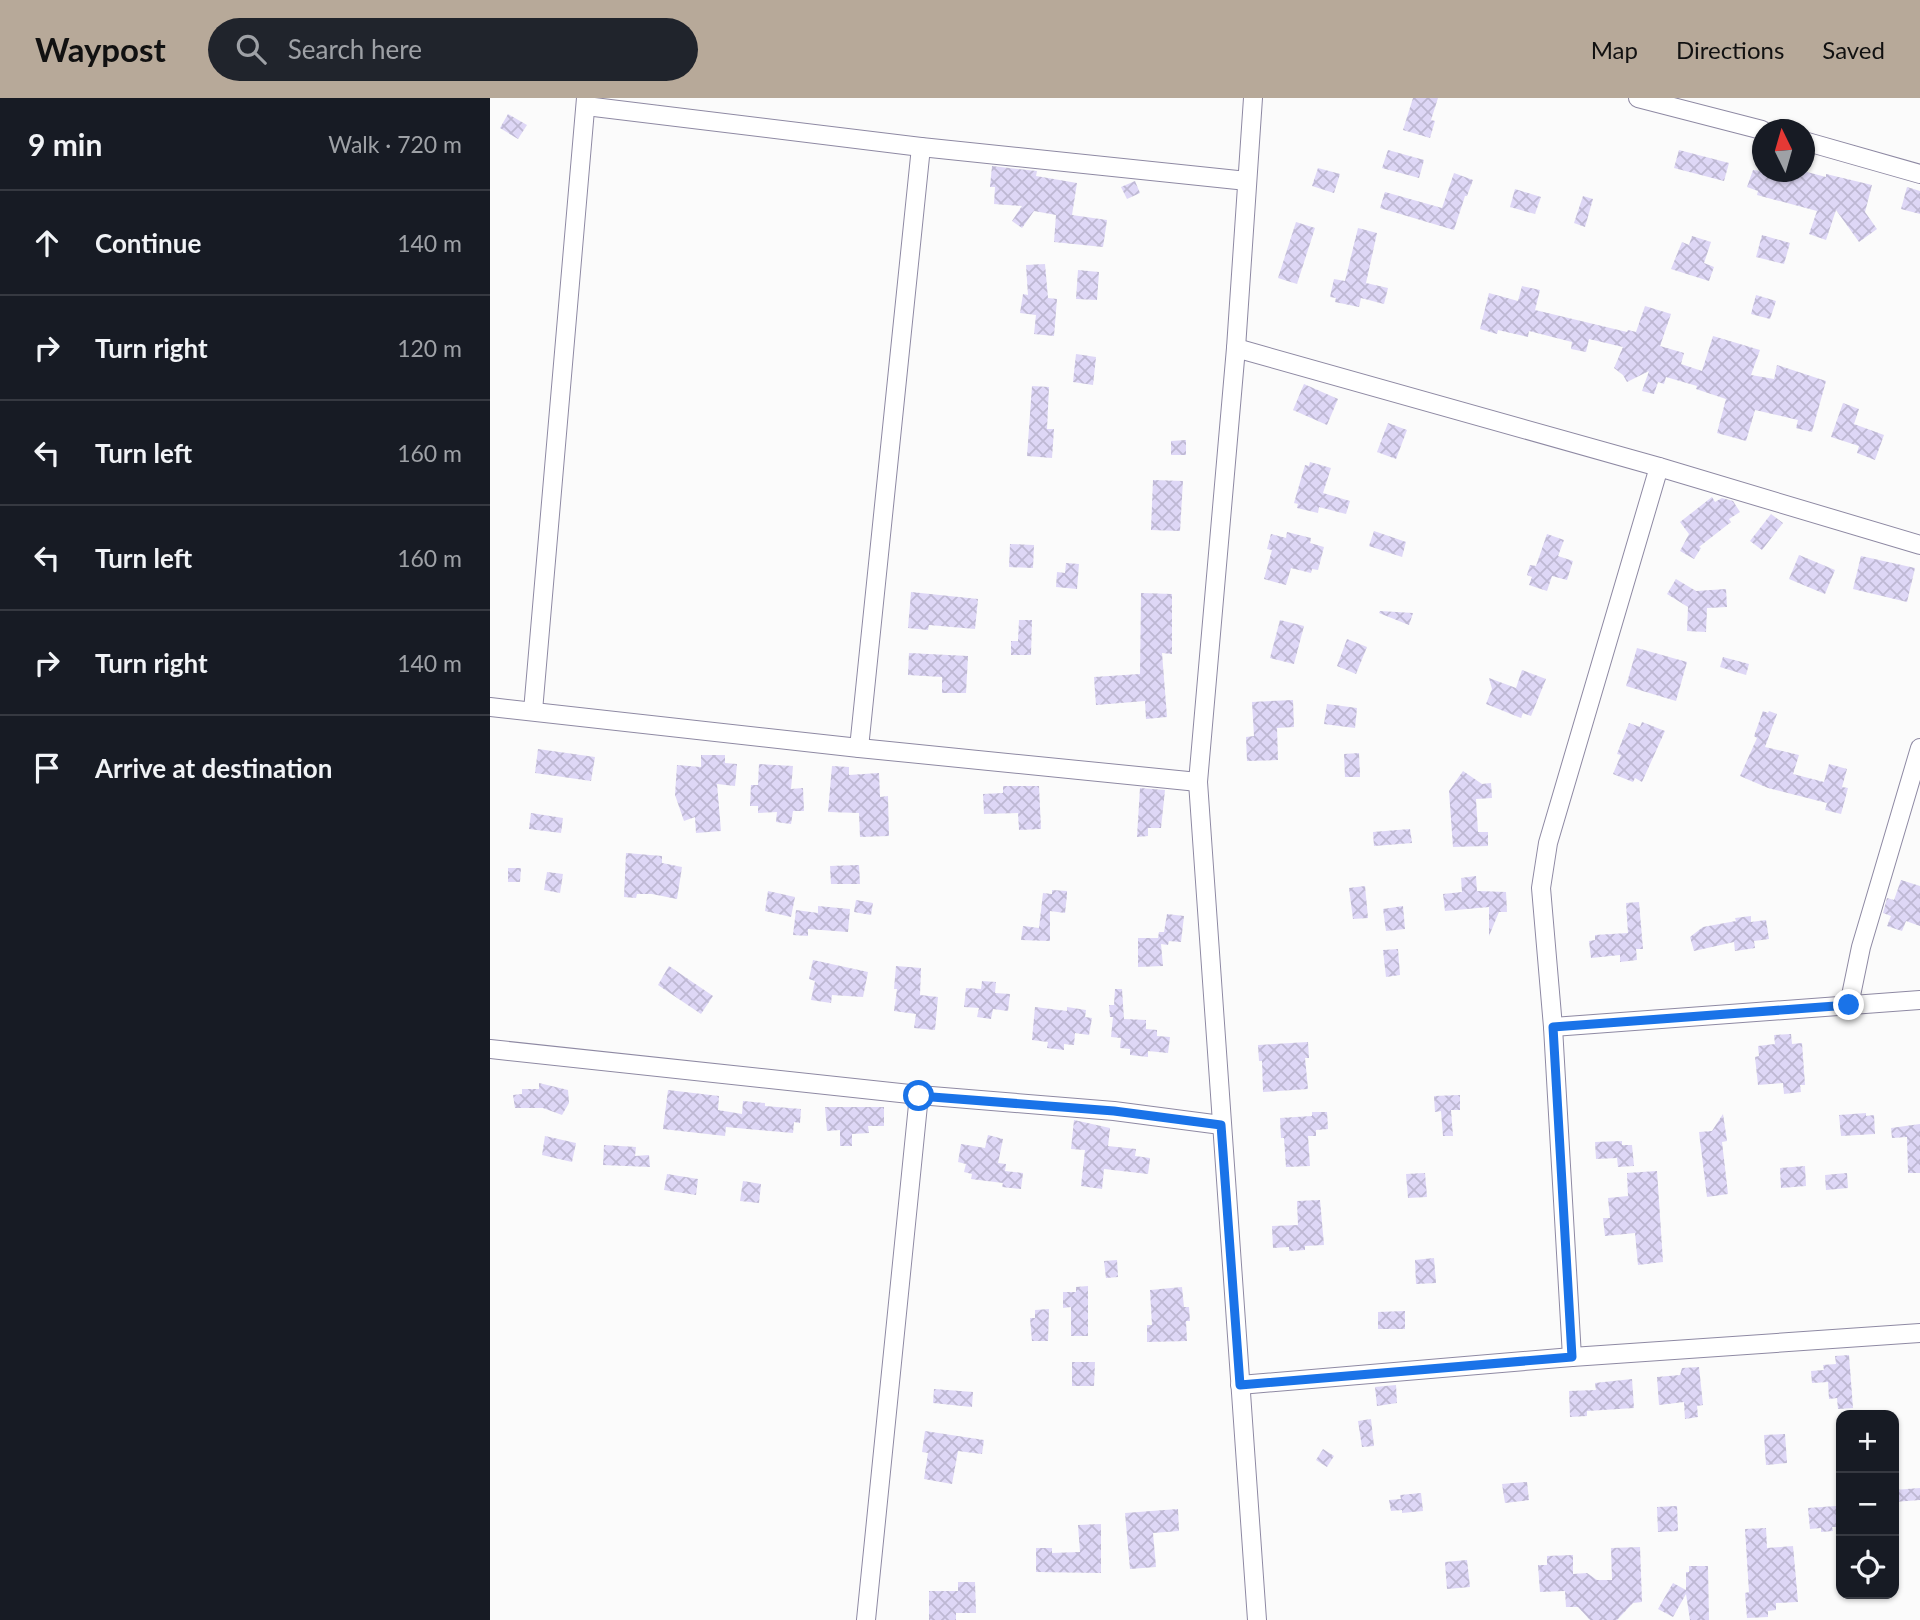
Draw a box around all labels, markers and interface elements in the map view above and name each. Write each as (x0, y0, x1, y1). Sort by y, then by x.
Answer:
search box (208, 18, 698, 81)
text: Waypost (35, 29, 166, 69)
icon: search (232, 30, 270, 68)
text: Search here (288, 33, 422, 65)
text: Map (1591, 35, 1638, 64)
text: Directions (1676, 35, 1784, 64)
text: Saved (1822, 35, 1885, 64)
north arrow (1752, 119, 1815, 182)
text: 9 min (28, 126, 102, 162)
text: Walk · 720 m (328, 130, 462, 158)
icon: ahead (28, 224, 66, 262)
text: Continue (95, 227, 201, 259)
text: 140 m (397, 229, 462, 257)
icon: right (28, 329, 66, 367)
text: Turn right (95, 332, 208, 364)
text: 120 m (397, 334, 462, 362)
icon: left (28, 434, 66, 472)
text: Turn left (95, 437, 192, 469)
text: 160 m (397, 439, 462, 467)
icon: left (28, 539, 66, 577)
text: Turn left (95, 542, 192, 574)
text: 160 m (397, 544, 462, 572)
icon: right (28, 644, 66, 682)
text: Turn right (95, 647, 208, 679)
text: 140 m (397, 649, 462, 677)
icon: arrive (28, 749, 66, 787)
text: Arrive at destination (95, 752, 332, 784)
route end (1833, 989, 1864, 1020)
route start (903, 1080, 934, 1111)
map controls (1836, 1410, 1899, 1599)
button: + (1836, 1410, 1899, 1473)
button: − (1836, 1473, 1899, 1536)
button: locate (1836, 1536, 1899, 1599)

